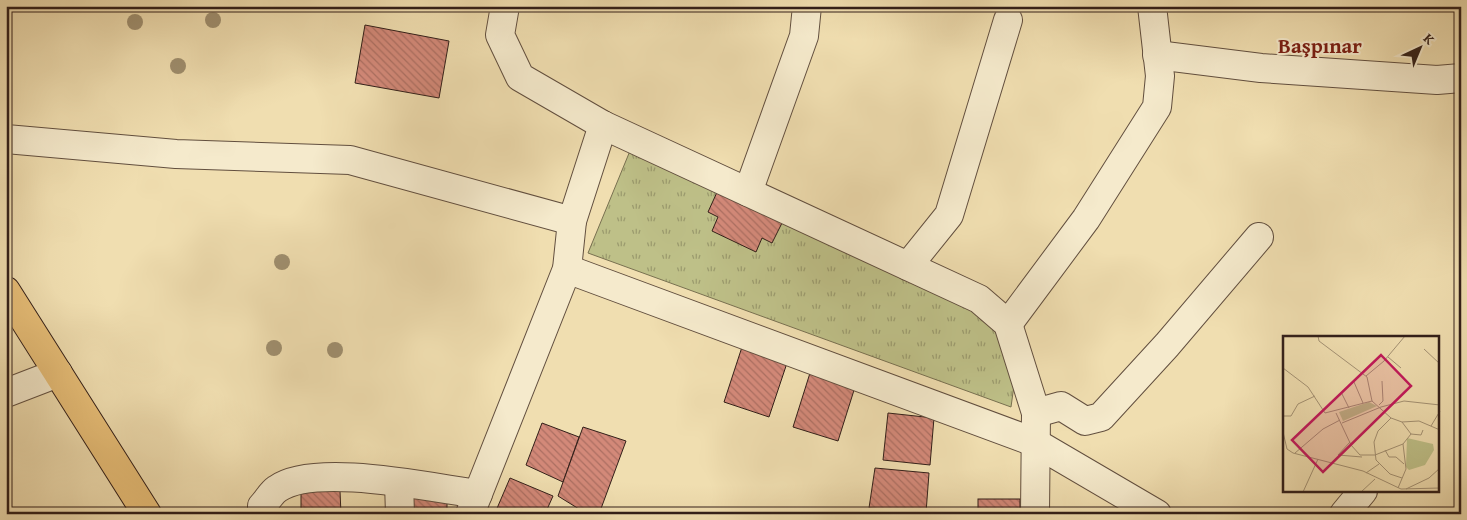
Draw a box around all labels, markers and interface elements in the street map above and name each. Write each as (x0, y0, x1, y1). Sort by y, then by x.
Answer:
north arrow (1394, 22, 1444, 72)
text: K (1419, 28, 1439, 49)
district label: Başpınar (1278, 30, 1362, 61)
inset map (1283, 336, 1440, 492)

